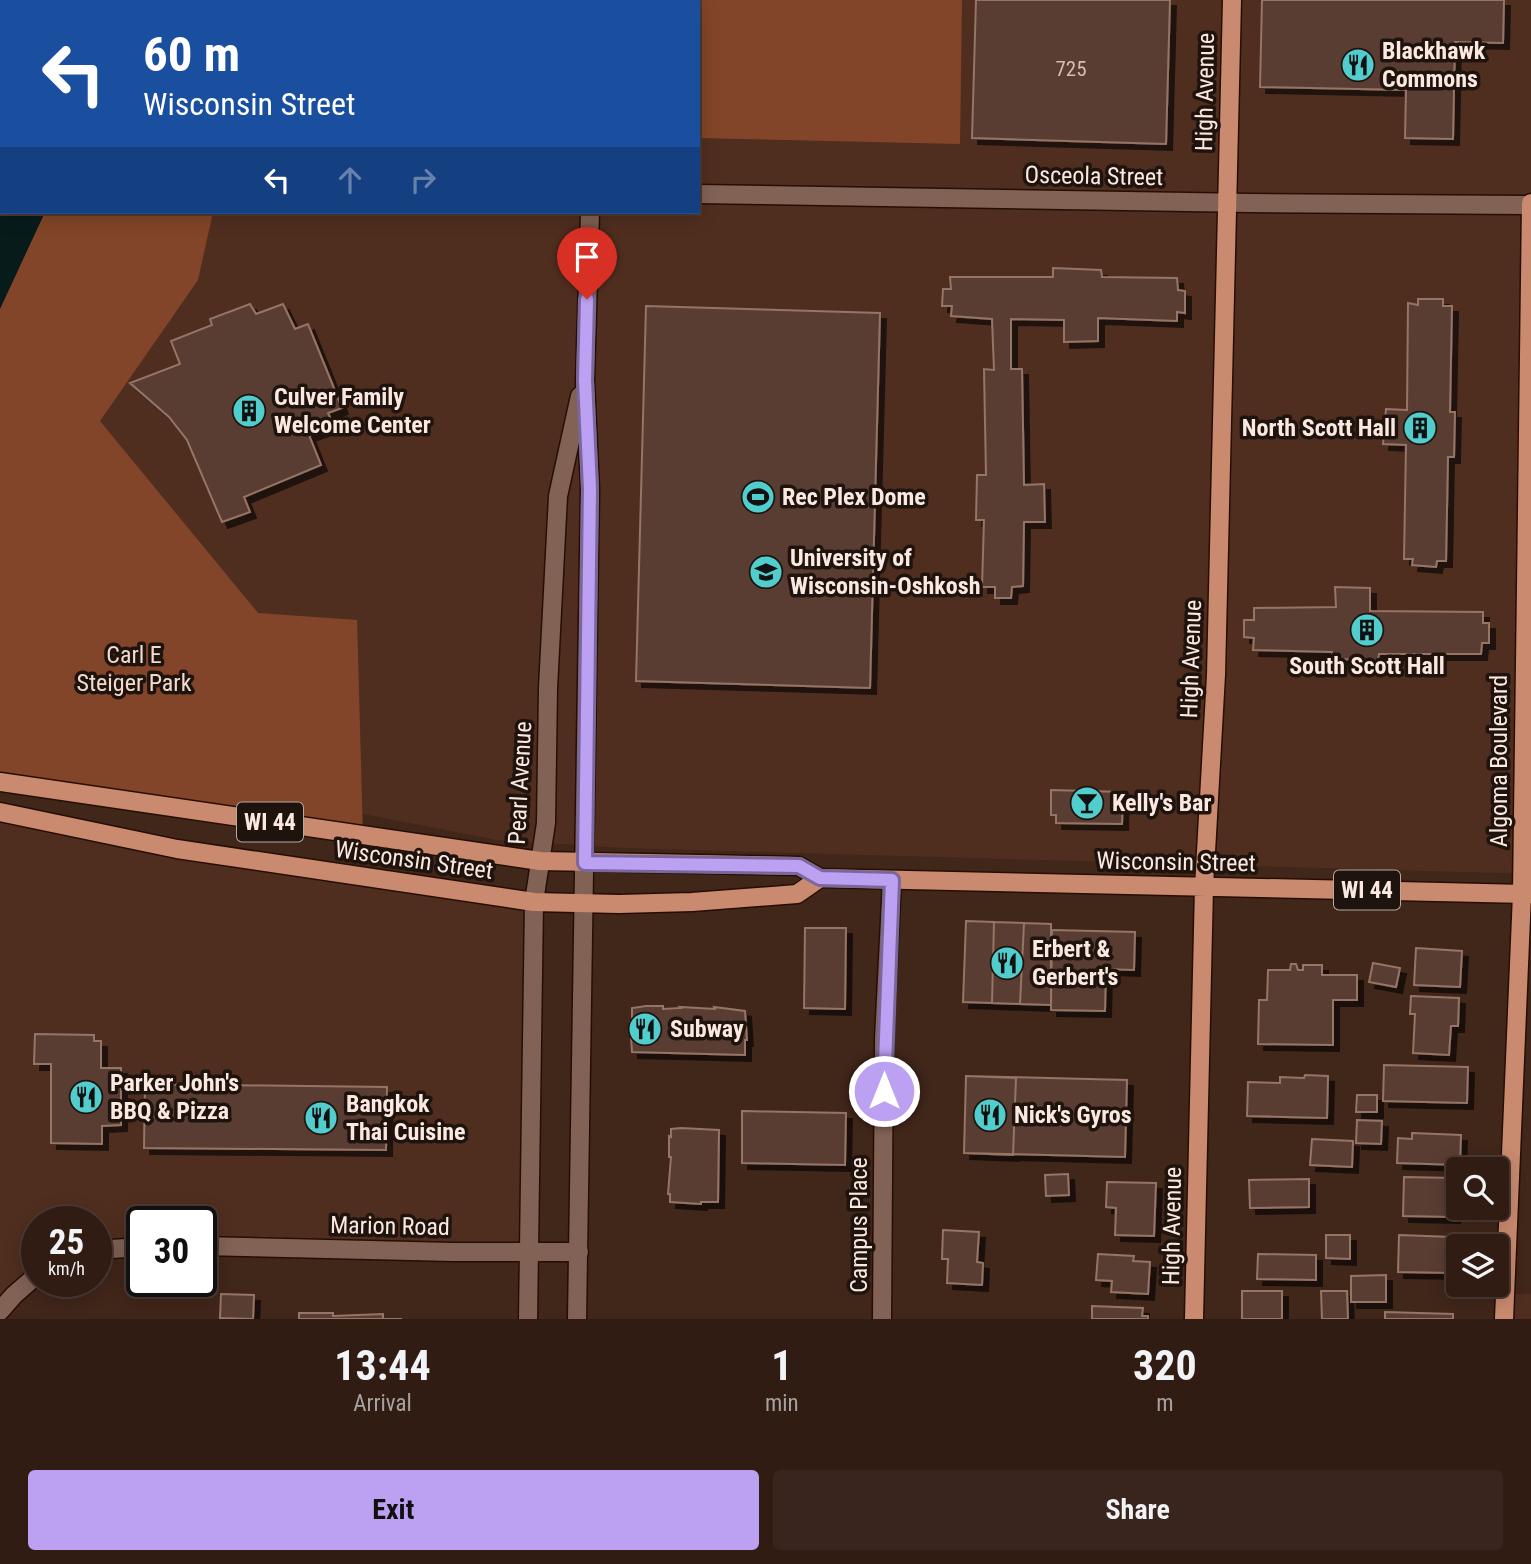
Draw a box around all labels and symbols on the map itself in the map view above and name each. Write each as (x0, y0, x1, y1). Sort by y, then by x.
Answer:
street label: High Avenue (1190, 33, 1220, 151)
place label: Blackhawk Commons (1382, 37, 1486, 93)
restaurant icon: Blackhawk Commons (1339, 46, 1377, 84)
house number: 725 (1055, 57, 1087, 81)
street label: Osceola Street (1025, 161, 1163, 191)
pin (557, 227, 617, 299)
place label: Culver Family Welcome Center (274, 383, 431, 439)
building icon: Culver Family Welcome Center (230, 392, 268, 430)
building icon: North Scott Hall (1401, 409, 1439, 447)
place label: North Scott Hall (1242, 414, 1396, 442)
sports icon: Rec Plex Dome (739, 478, 777, 516)
place label: Rec Plex Dome (782, 483, 926, 511)
place label: University of Wisconsin-Oshkosh (790, 544, 980, 600)
school or university icon: University of Wisconsin-Oshkosh (747, 553, 785, 591)
street label: High Avenue (1175, 599, 1207, 719)
building icon: South Scott Hall (1348, 611, 1386, 649)
park label: Carl E Steiger Park (76, 641, 192, 697)
place label: South Scott Hall (1289, 652, 1445, 680)
street label: Algoma Boulevard (1485, 675, 1513, 847)
street label: Pearl Avenue (503, 721, 537, 845)
bar icon: Kelly's Bar (1068, 784, 1106, 822)
place label: Kelly's Bar (1112, 789, 1211, 817)
road number: WI 44 (237, 802, 303, 842)
street label: Wisconsin Street (333, 835, 495, 885)
street label: Wisconsin Street (1096, 847, 1256, 877)
road number: WI 44 (1334, 870, 1400, 909)
place label: Erbert & Gerbert's (1032, 935, 1119, 991)
restaurant icon: Erbert & Gerbert's (988, 944, 1026, 982)
restaurant icon: Subway (626, 1010, 664, 1048)
place label: Subway (670, 1015, 744, 1043)
position arrow (847, 1054, 921, 1128)
place label: Parker John's BBQ & Pizza (110, 1069, 239, 1125)
restaurant icon: Parker John's BBQ & Pizza (67, 1078, 105, 1116)
place label: Bangkok Thai Cuisine (346, 1090, 465, 1146)
restaurant icon: Nick's Gyros (971, 1096, 1009, 1134)
restaurant icon: Bangkok Thai Cuisine (302, 1099, 340, 1137)
place label: Nick's Gyros (1014, 1101, 1132, 1129)
street label: Campus Place (845, 1157, 873, 1293)
street label: High Avenue (1157, 1167, 1187, 1285)
speed limit sign: 30 (126, 1206, 217, 1297)
street label: Marion Road (330, 1211, 450, 1241)

